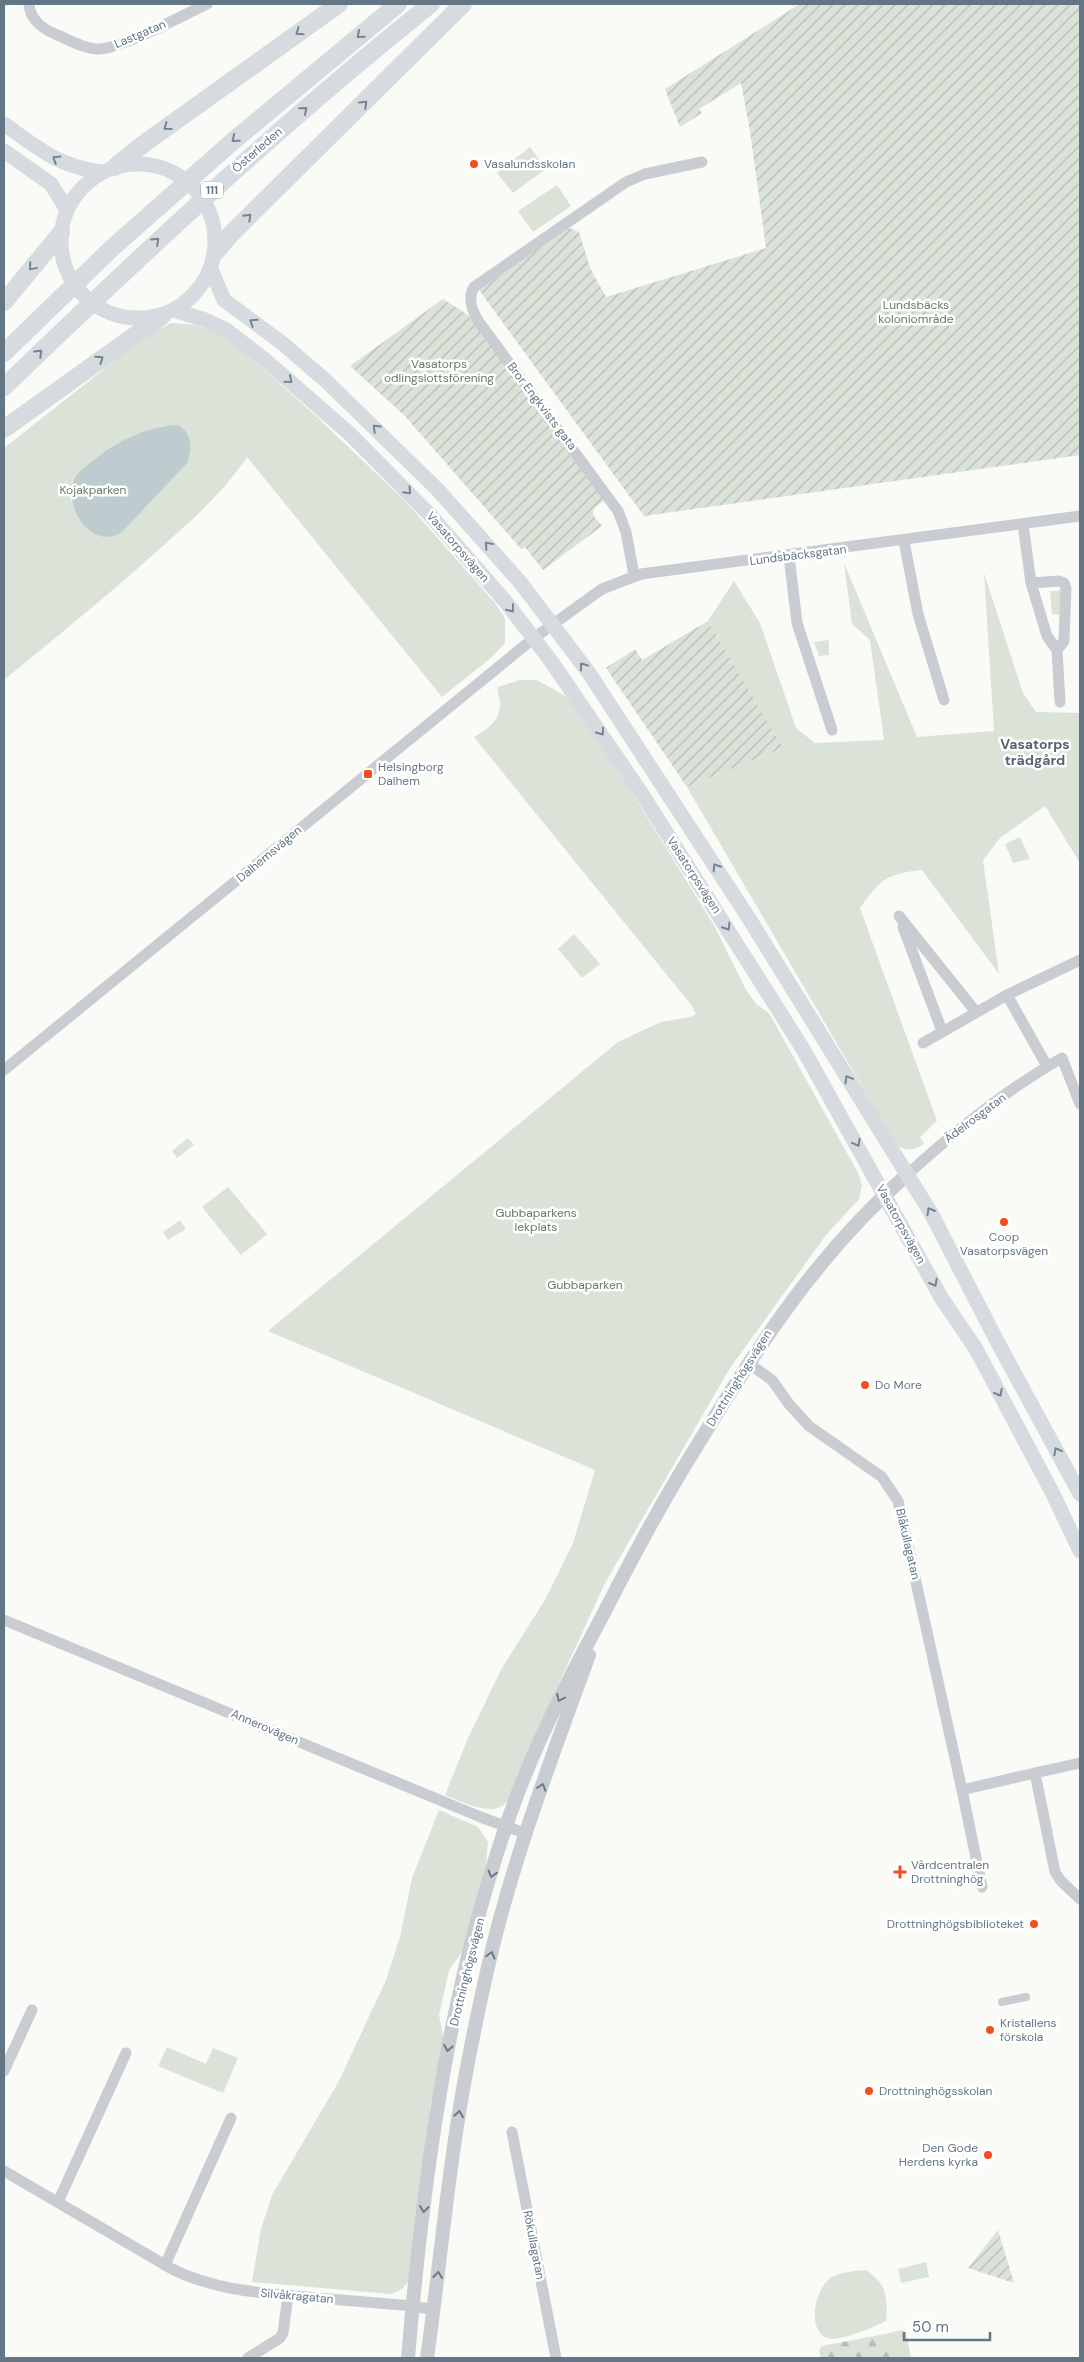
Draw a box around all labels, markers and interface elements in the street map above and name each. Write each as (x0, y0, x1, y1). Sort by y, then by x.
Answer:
street label: Lastgatan (112, 16, 168, 52)
one-way arrow (295, 26, 305, 35)
one-way arrow (357, 29, 366, 38)
one-way arrow (358, 101, 367, 110)
one-way arrow (298, 106, 307, 115)
one-way arrow (163, 121, 173, 130)
street label: Österleden (229, 124, 286, 176)
one-way arrow (232, 133, 241, 142)
one-way arrow (53, 156, 62, 165)
place label: Vasalundsskolan (484, 156, 575, 172)
marker: Vasalundsskolan (468, 158, 480, 170)
road number: 111 (201, 182, 223, 198)
one-way arrow (242, 214, 251, 223)
one-way arrow (151, 238, 160, 247)
one-way arrow (29, 262, 38, 271)
park label: Lundsbäcks koloniområde (878, 297, 954, 327)
one-way arrow (249, 319, 258, 328)
one-way arrow (33, 350, 42, 359)
one-way arrow (94, 356, 104, 365)
park label: Vasatorps odlingslottsförening (384, 356, 494, 386)
street label: Bror Engkvists gata (504, 359, 580, 453)
one-way arrow (284, 375, 293, 384)
one-way arrow (372, 425, 381, 434)
park label: Kojakparken (59, 482, 127, 498)
one-way arrow (402, 486, 411, 495)
street label: Vasatorpsvägen (423, 508, 493, 586)
street label: Lundsbäcksgatan (749, 541, 847, 569)
one-way arrow (484, 542, 493, 551)
one-way arrow (505, 603, 514, 613)
one-way arrow (581, 663, 589, 672)
one-way arrow (595, 726, 604, 736)
district label: Vasatorps trädgård (1000, 735, 1070, 769)
place label: Helsingborg Dalhem (378, 759, 444, 789)
marker: Helsingborg Dalhem (362, 768, 374, 780)
street label: Dalhemsvägen (233, 822, 305, 886)
street label: Vasatorpsvägen (663, 834, 725, 916)
one-way arrow (713, 863, 723, 872)
one-way arrow (721, 922, 731, 931)
one-way arrow (845, 1076, 855, 1085)
street label: Ädelrosgatan (941, 1090, 1009, 1146)
one-way arrow (851, 1138, 861, 1147)
street label: Vasatorpsvägen (873, 1182, 929, 1267)
park label: Gubbaparkens lekplats (495, 1205, 577, 1235)
one-way arrow (926, 1207, 936, 1216)
marker: Coop Vasatorpsvägen (998, 1216, 1010, 1228)
place label: Coop Vasatorpsvägen (960, 1229, 1048, 1259)
park label: Gubbaparken (547, 1277, 623, 1293)
one-way arrow (928, 1278, 938, 1287)
street label: Drottninghögsvägen (703, 1327, 775, 1429)
place label: Do More (875, 1377, 922, 1393)
marker: Do More (859, 1379, 871, 1391)
one-way arrow (993, 1387, 1003, 1396)
one-way arrow (1053, 1448, 1063, 1457)
street label: Blåkullagatan (892, 1507, 924, 1581)
one-way arrow (556, 1693, 566, 1702)
street label: Annerovägen (229, 1706, 301, 1749)
one-way arrow (536, 1784, 546, 1792)
place label: Vårdcentralen Drottninghög (911, 1857, 989, 1887)
marker: Vårdcentralen Drottninghög (893, 1865, 907, 1879)
one-way arrow (488, 1869, 498, 1877)
street label: Drottninghögsvägen (446, 1916, 488, 2028)
place label: Drottninghögsbiblioteket (887, 1916, 1024, 1932)
marker: Drottninghögsbiblioteket (1028, 1918, 1040, 1930)
one-way arrow (485, 1951, 495, 1959)
place label: Kristallens förskola (1000, 2015, 1056, 2045)
marker: Kristallens förskola (984, 2024, 996, 2036)
one-way arrow (444, 2044, 454, 2052)
place label: Drottninghögsskolan (879, 2083, 993, 2099)
marker: Drottninghögsskolan (863, 2085, 875, 2097)
one-way arrow (453, 2110, 463, 2118)
place label: Den Gode Herdens kyrka (899, 2140, 978, 2170)
marker: Den Gode Herdens kyrka (982, 2149, 994, 2161)
one-way arrow (419, 2205, 430, 2213)
street label: Rökullagatan (519, 2209, 549, 2281)
one-way arrow (432, 2271, 443, 2279)
street label: Silvåkragatan (260, 2285, 334, 2307)
scale bar (904, 2310, 990, 2342)
text: 50 m (912, 2317, 949, 2337)

